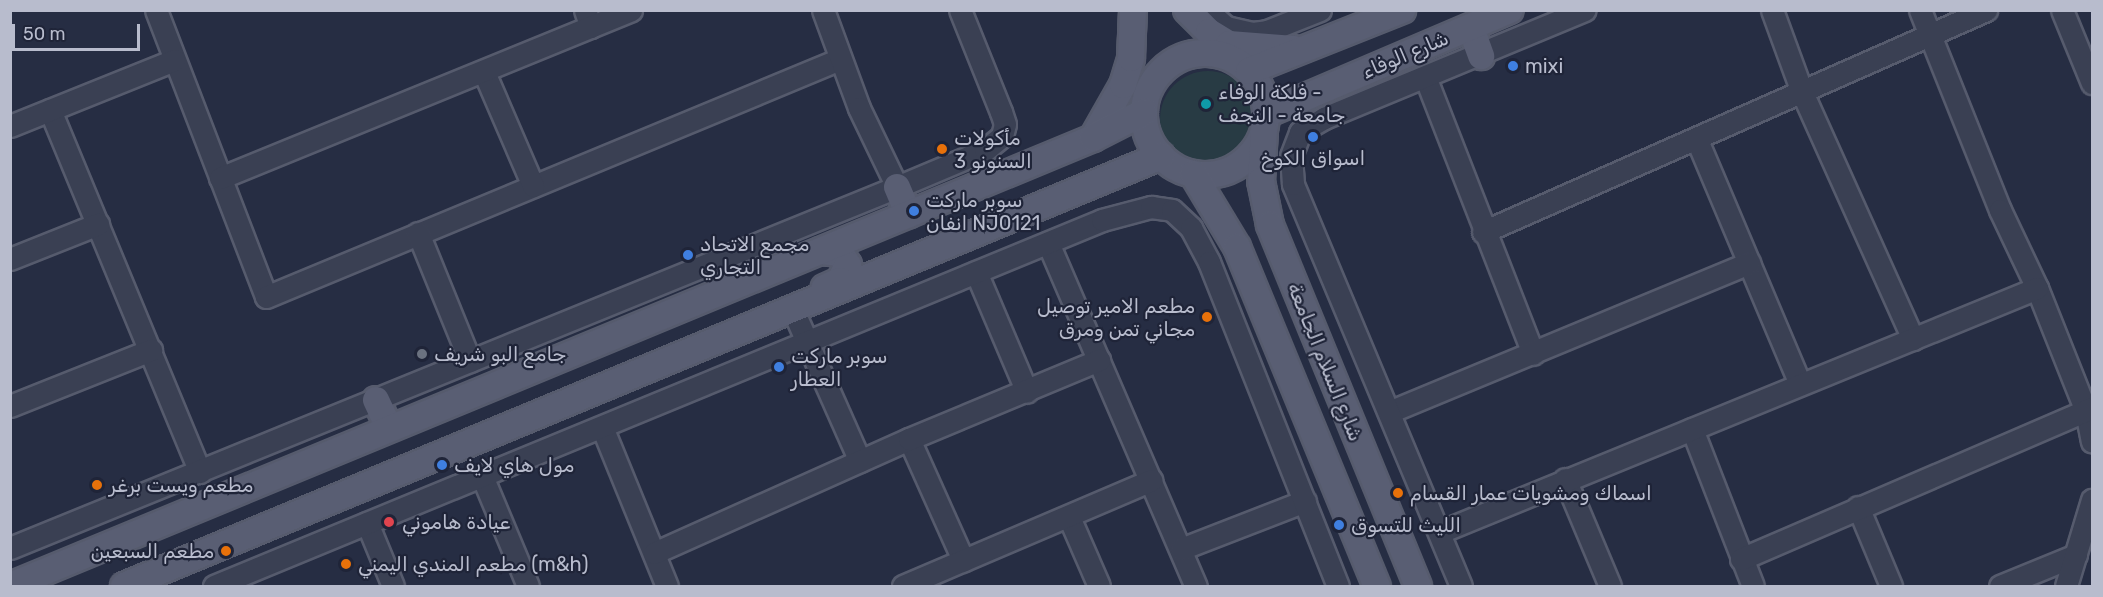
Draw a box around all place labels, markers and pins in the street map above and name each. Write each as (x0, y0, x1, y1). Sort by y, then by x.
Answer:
place label: mixi (1525, 54, 1563, 78)
marker: mixi (1506, 59, 1520, 73)
place label: فلكة الوفاء - جامعة - النجف (1218, 80, 1345, 127)
marker: فلكة الوفاء - جامعة - النجف (1199, 97, 1213, 111)
place label: مأكولات السنونو 3 (954, 126, 1032, 173)
marker: اسواق الكوخ (1306, 130, 1320, 144)
marker: مأكولات السنونو 3 (935, 142, 949, 156)
place label: اسواق الكوخ (1261, 146, 1365, 170)
place label: سوبر ماركت انفان NJ0121 (926, 188, 1040, 235)
marker: سوبر ماركت انفان NJ0121 (907, 204, 921, 218)
place label: مجمع الاتحاد التجاري (700, 232, 809, 279)
marker: مجمع الاتحاد التجاري (681, 248, 695, 262)
place label: مطعم الامير توصيل مجاني تمن ومرق (1037, 294, 1195, 341)
marker: مطعم الامير توصيل مجاني تمن ومرق (1200, 310, 1214, 324)
place label: جامع البو شريف (434, 342, 566, 366)
place label: سوبر ماركت العطار (791, 344, 888, 391)
marker: جامع البو شريف (415, 347, 429, 361)
marker: سوبر ماركت العطار (772, 360, 786, 374)
place label: مول هاي لايف (454, 453, 574, 477)
marker: مول هاي لايف (435, 458, 449, 472)
place label: مطعم ويست برغر (109, 473, 253, 497)
marker: مطعم ويست برغر (90, 478, 104, 492)
place label: اسماك ومشويات عمار القسام (1410, 481, 1652, 505)
marker: اسماك ومشويات عمار القسام (1391, 486, 1405, 500)
place label: عيادة هاموني (402, 510, 510, 534)
marker: عيادة هاموني (380, 513, 398, 531)
place label: الليث للتسوق (1351, 513, 1461, 537)
marker: الليث للتسوق (1332, 518, 1346, 532)
place label: مطعم السبعين (91, 539, 214, 563)
marker: مطعم السبعين (219, 544, 233, 558)
place label: مطعم المندي اليمني (m&h) (358, 552, 587, 576)
marker: مطعم المندي اليمني (m&h) (339, 557, 353, 571)

